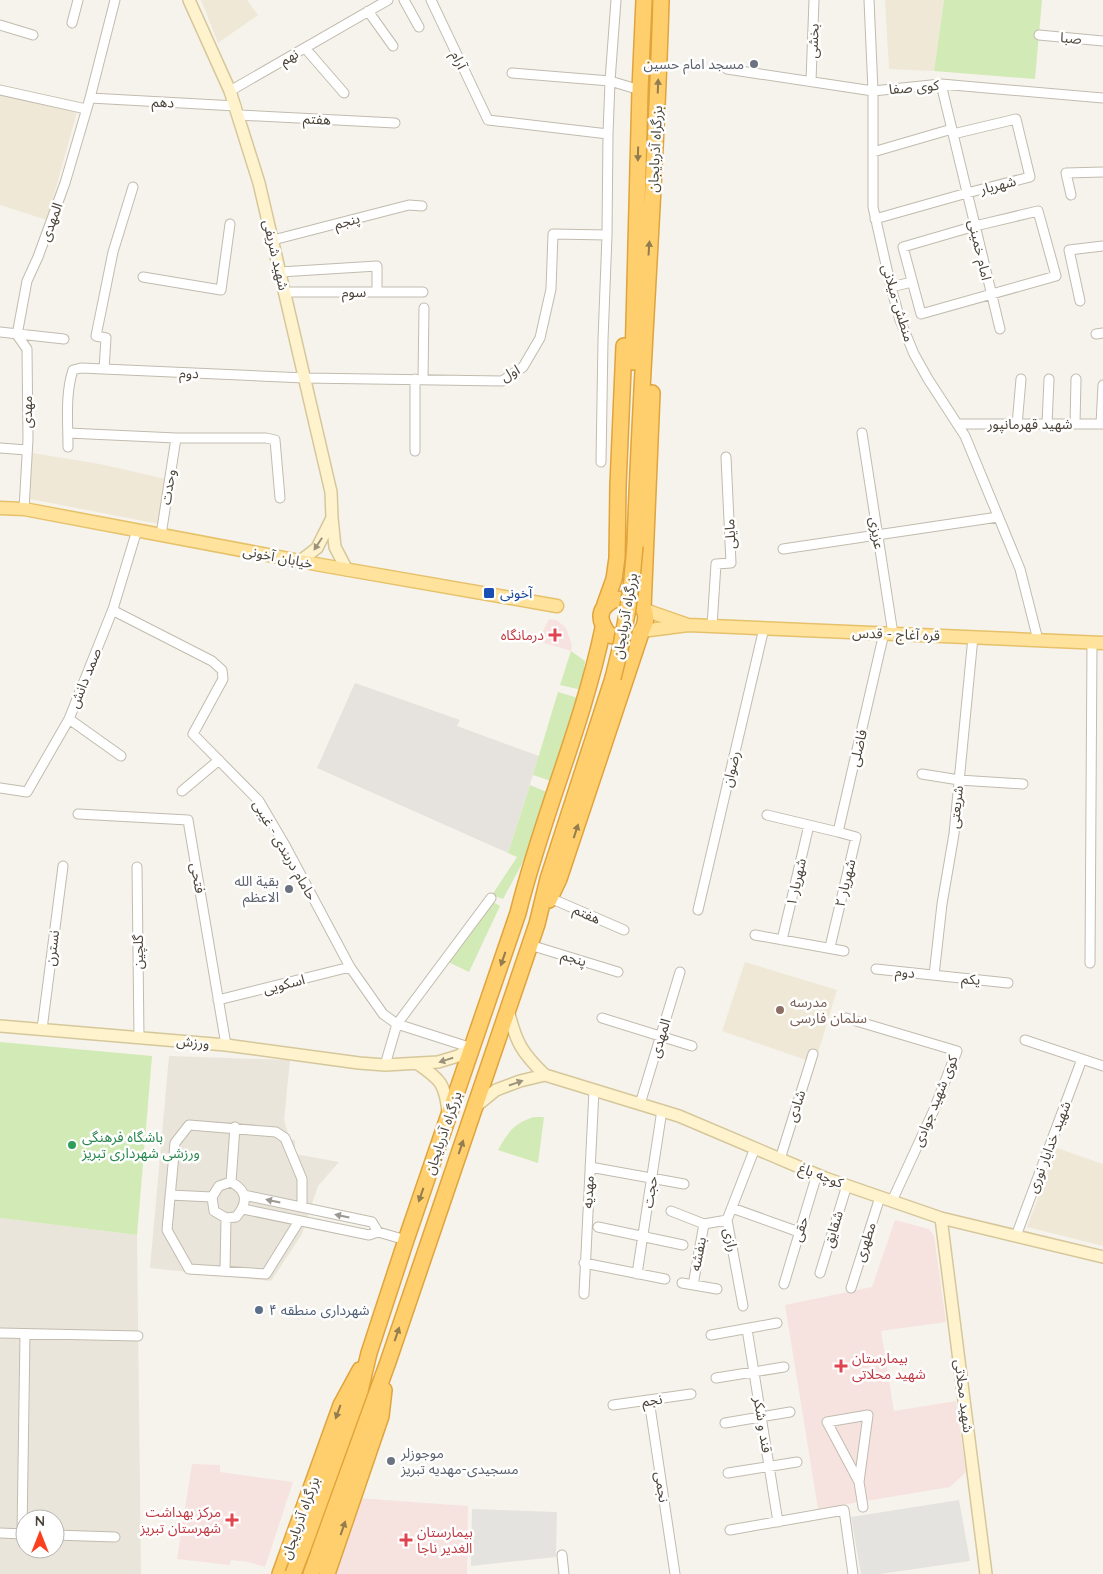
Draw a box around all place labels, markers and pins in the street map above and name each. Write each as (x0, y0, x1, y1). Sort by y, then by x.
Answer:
place label: مسجد امام حسین (644, 55, 744, 75)
marker: مسجد امام حسین (748, 58, 760, 70)
place label: آخونی (500, 584, 533, 602)
marker: آخونی (482, 586, 496, 600)
place label: درمانگاه (501, 626, 544, 644)
marker: درمانگاه (548, 628, 562, 642)
place label: بقیة الله الاعظم (234, 872, 279, 908)
marker: بقیة الله الاعظم (283, 883, 295, 895)
place label: مدرسه سلمان فارسی (790, 993, 867, 1027)
marker: مدرسه سلمان فارسی (774, 1004, 786, 1016)
place label: باشگاه فرهنگی ورزشی شهرداری تبریز (81, 1128, 200, 1162)
marker: باشگاه فرهنگی ورزشی شهرداری تبریز (66, 1139, 78, 1151)
place label: شهرداری منطقه ۴ (269, 1301, 369, 1319)
marker: شهرداری منطقه ۴ (253, 1304, 265, 1316)
place label: بیمارستان شهید محلاتی (852, 1349, 926, 1383)
marker: بیمارستان شهید محلاتی (834, 1359, 848, 1373)
place label: موجوزلر مسجیدی-مهدیه تبریز (400, 1444, 519, 1478)
marker: موجوزلر مسجیدی-مهدیه تبریز (385, 1455, 397, 1467)
place label: مرکز بهداشت شهرستان تبریز (139, 1503, 221, 1537)
marker: مرکز بهداشت شهرستان تبریز (225, 1513, 239, 1527)
place label: بیمارستان الغدیر ناجا (417, 1523, 473, 1557)
marker: بیمارستان الغدیر ناجا (399, 1533, 413, 1547)

